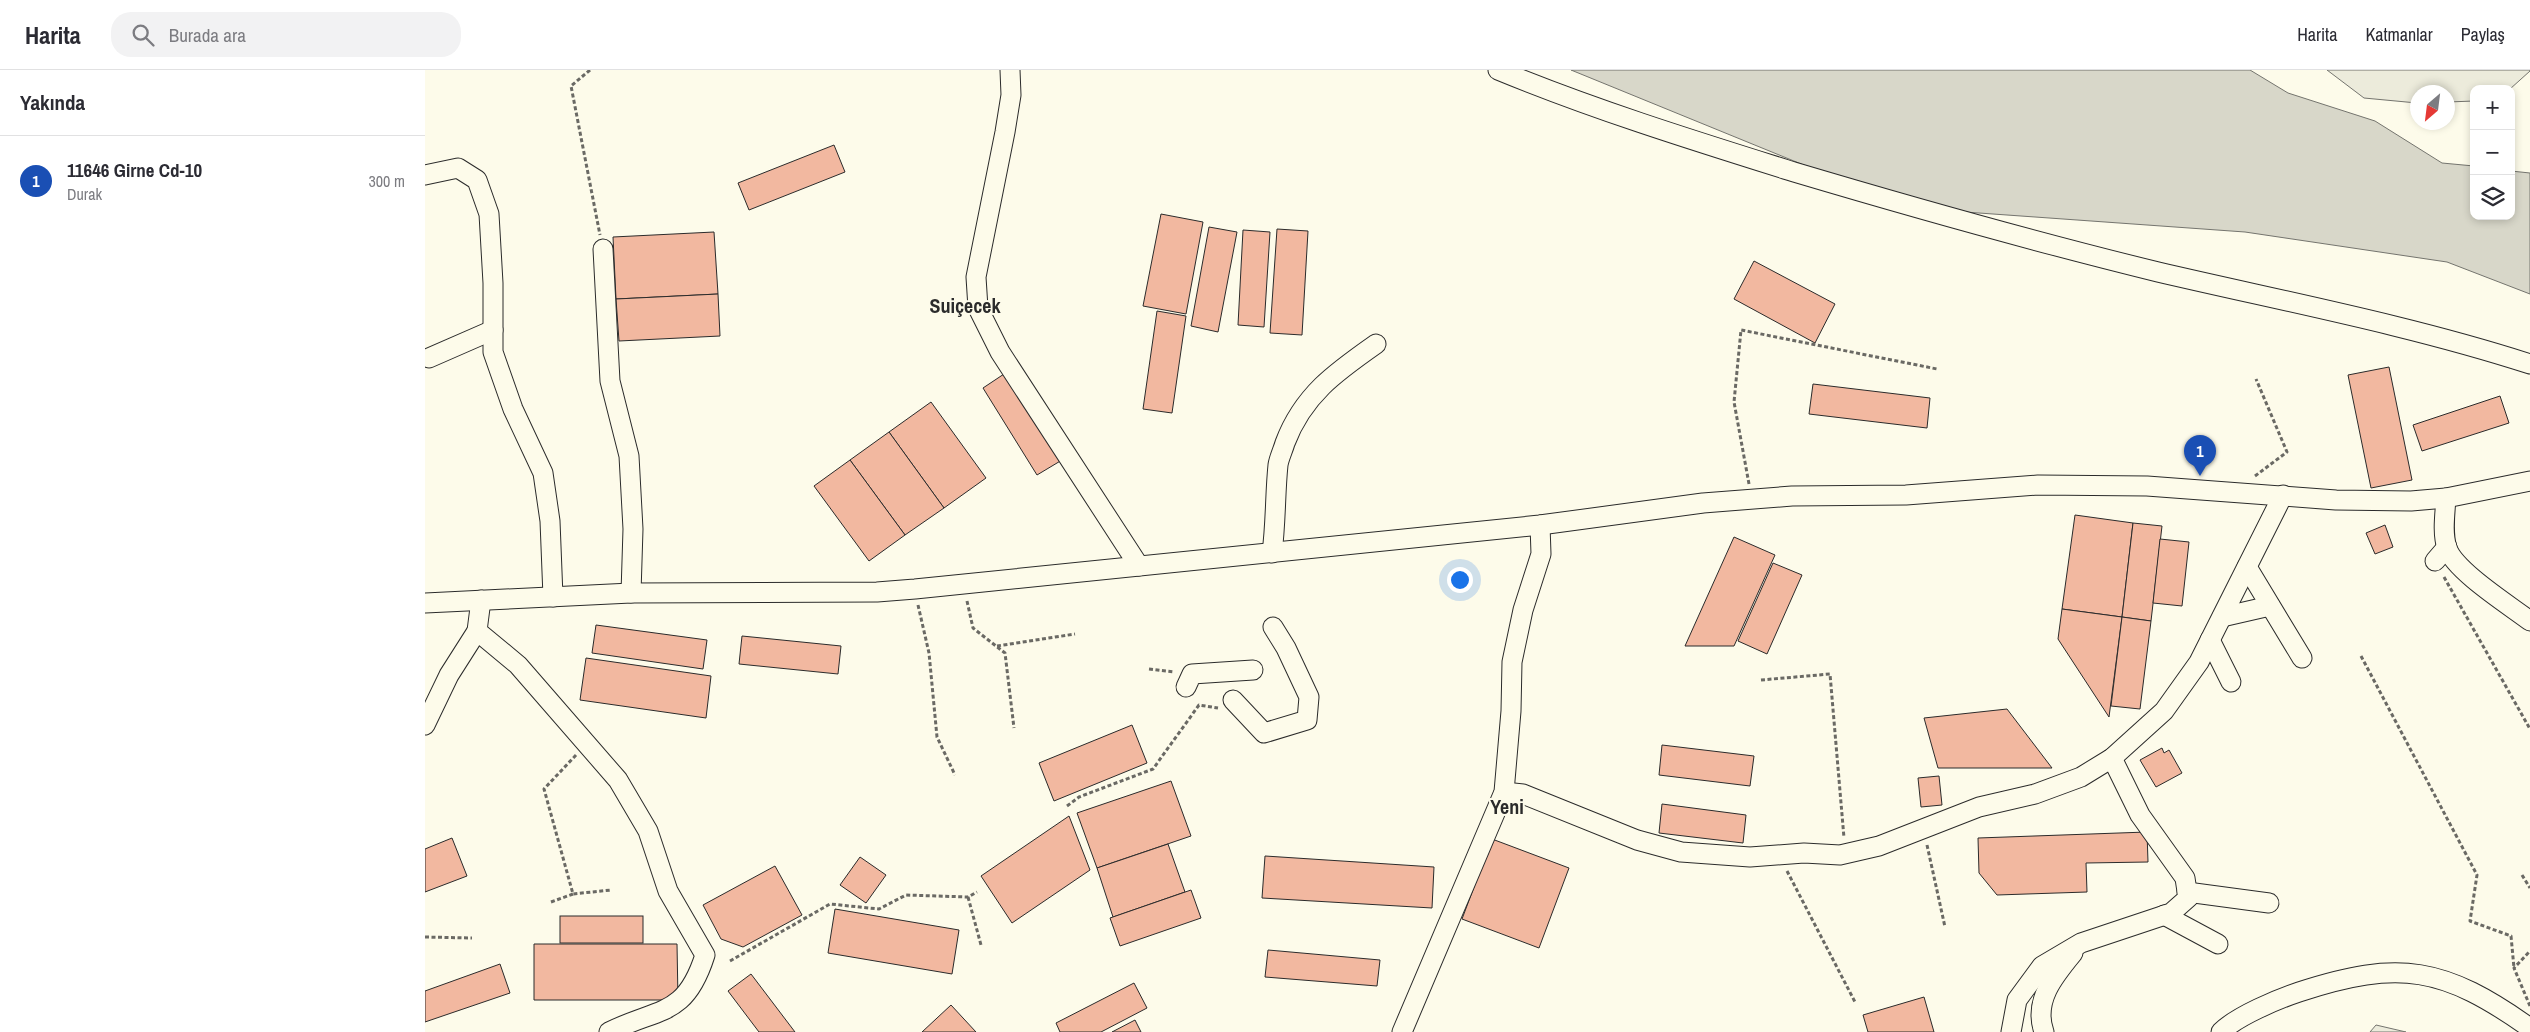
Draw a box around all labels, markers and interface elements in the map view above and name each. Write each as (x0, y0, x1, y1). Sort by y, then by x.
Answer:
search box (111, 12, 461, 57)
text: Harita (25, 19, 81, 51)
icon: search (129, 21, 157, 49)
text: Burada ara (169, 22, 246, 48)
text: Harita (2297, 22, 2337, 47)
text: Katmanlar (2365, 22, 2433, 47)
text: Paylaş (2461, 22, 2505, 47)
north arrow (2410, 85, 2455, 130)
map controls (2470, 85, 2515, 220)
button: + (2470, 85, 2515, 130)
text: Yakında (20, 88, 85, 117)
button: − (2470, 130, 2515, 175)
text: 11646 Girne Cd-10 (67, 157, 202, 183)
text: 1 (32, 170, 40, 192)
text: 300 m (369, 170, 405, 192)
button: layers (2470, 175, 2515, 220)
text: Durak (67, 183, 102, 205)
district label: Suiçecek (929, 292, 1001, 319)
pin: 1 (2184, 435, 2216, 476)
your location (1447, 567, 1473, 593)
district label: Yeni (1490, 793, 1524, 820)

